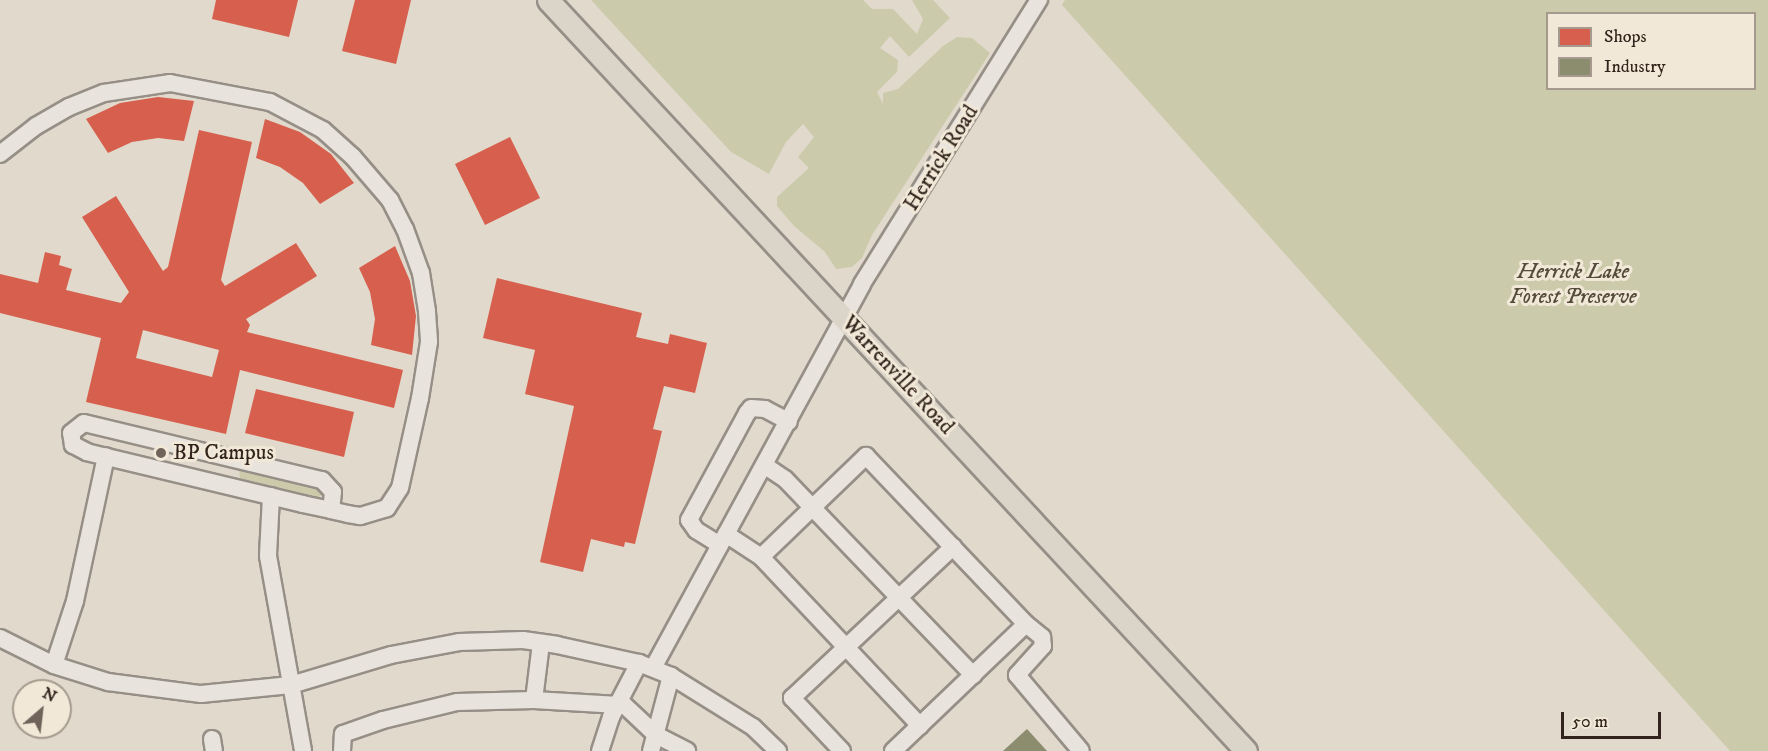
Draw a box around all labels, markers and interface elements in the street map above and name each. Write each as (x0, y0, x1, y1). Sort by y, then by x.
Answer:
legend (1546, 12, 1756, 90)
text: Shops (1604, 26, 1647, 48)
text: Industry (1604, 56, 1665, 78)
street label: Herrick Road (898, 100, 984, 216)
park label: Herrick Lake Forest Preserve (1510, 258, 1636, 310)
street label: Warrenville Road (836, 310, 960, 440)
place label: BP Campus (173, 440, 274, 466)
marker: BP Campus (154, 446, 168, 460)
north arrow (12, 679, 72, 739)
text: N (39, 683, 60, 707)
scale bar (1564, 700, 1664, 738)
text: 50 m (1572, 711, 1608, 733)

